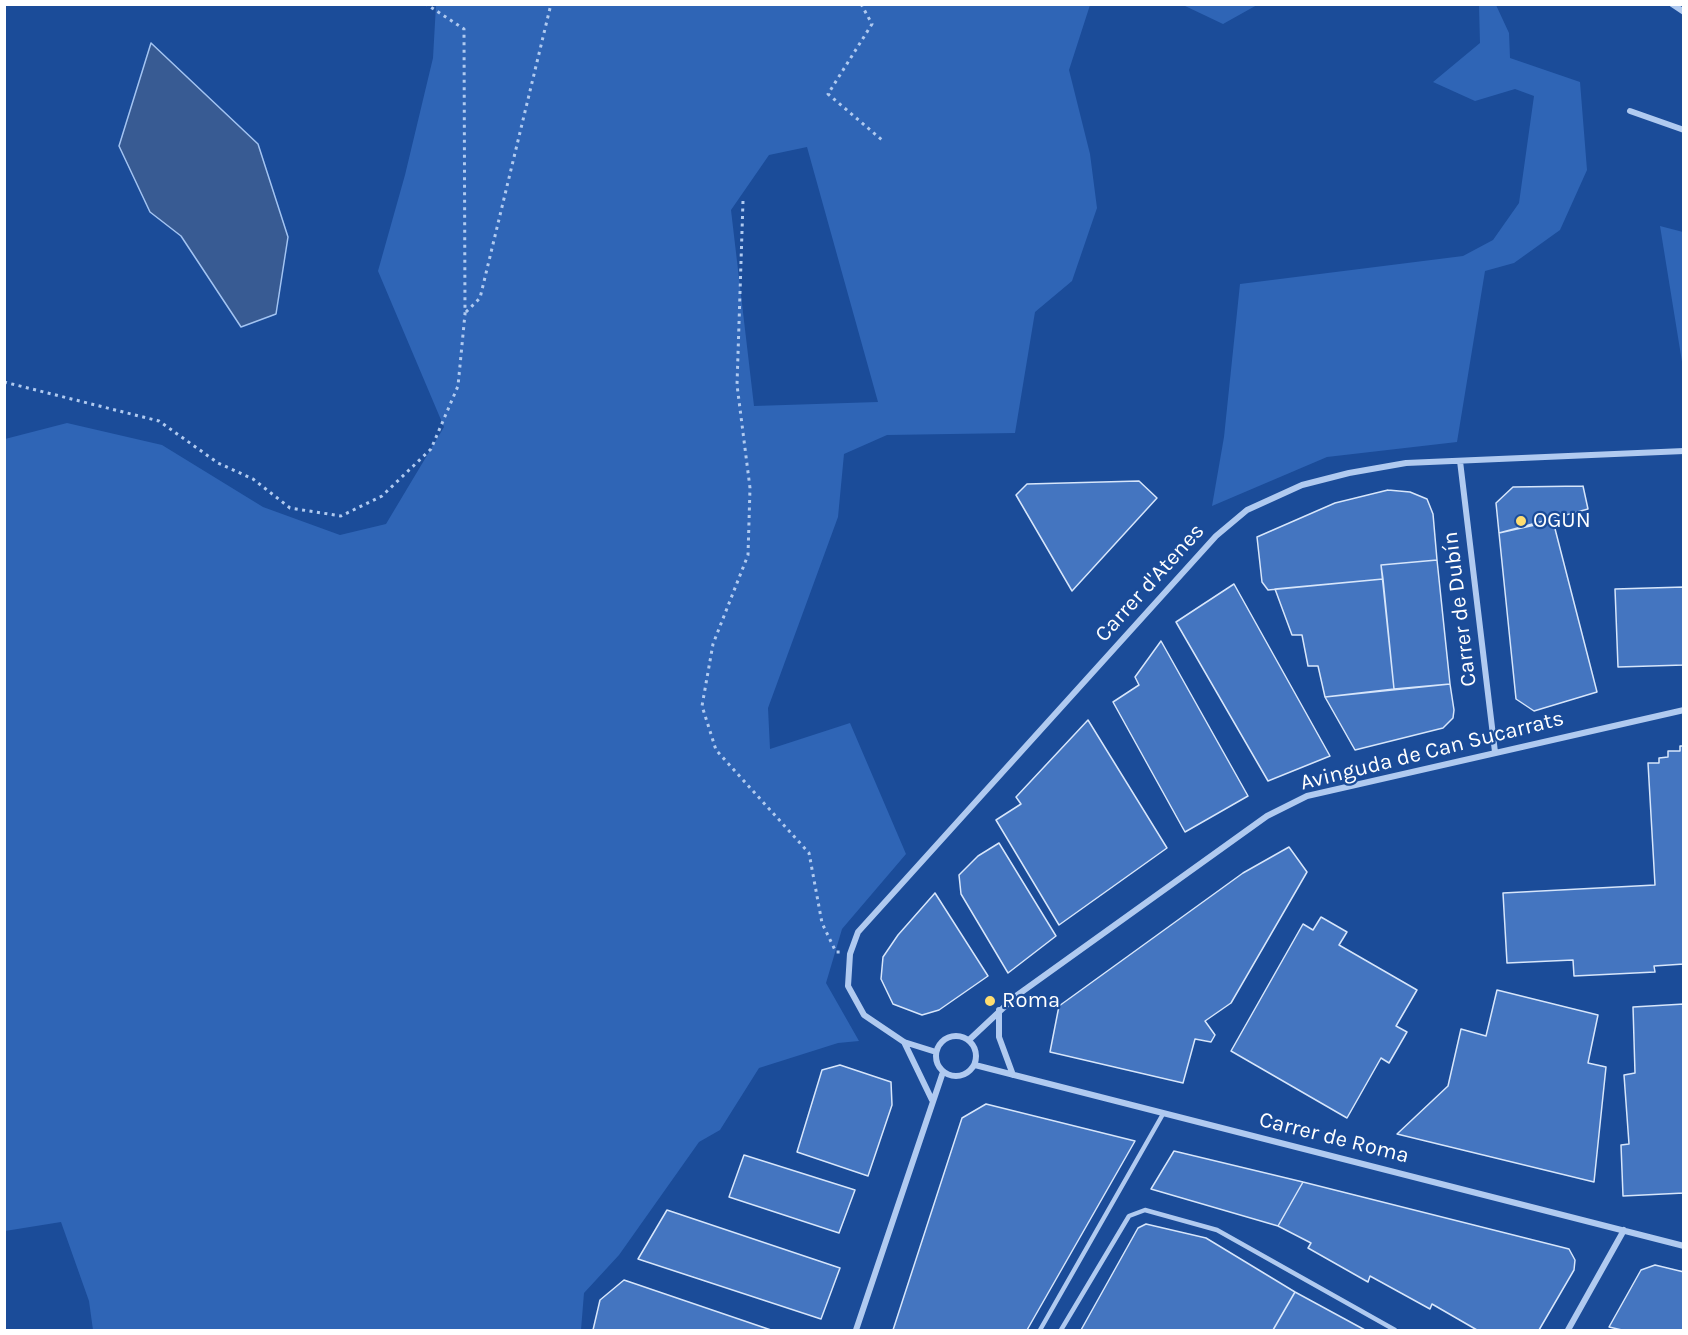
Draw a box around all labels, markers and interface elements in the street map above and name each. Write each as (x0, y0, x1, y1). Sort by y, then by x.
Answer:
place label: OGUN (1533, 508, 1591, 534)
marker: OGUN (1514, 514, 1528, 528)
street label: Carrer d'Atenes (1090, 518, 1210, 648)
street label: Carrer de Dubín (1437, 530, 1483, 688)
street label: Avinguda de Can Sucarrats (1297, 705, 1567, 797)
place label: Roma (1002, 988, 1060, 1014)
marker: Roma (983, 994, 997, 1008)
street label: Carrer de Roma (1256, 1107, 1412, 1169)

